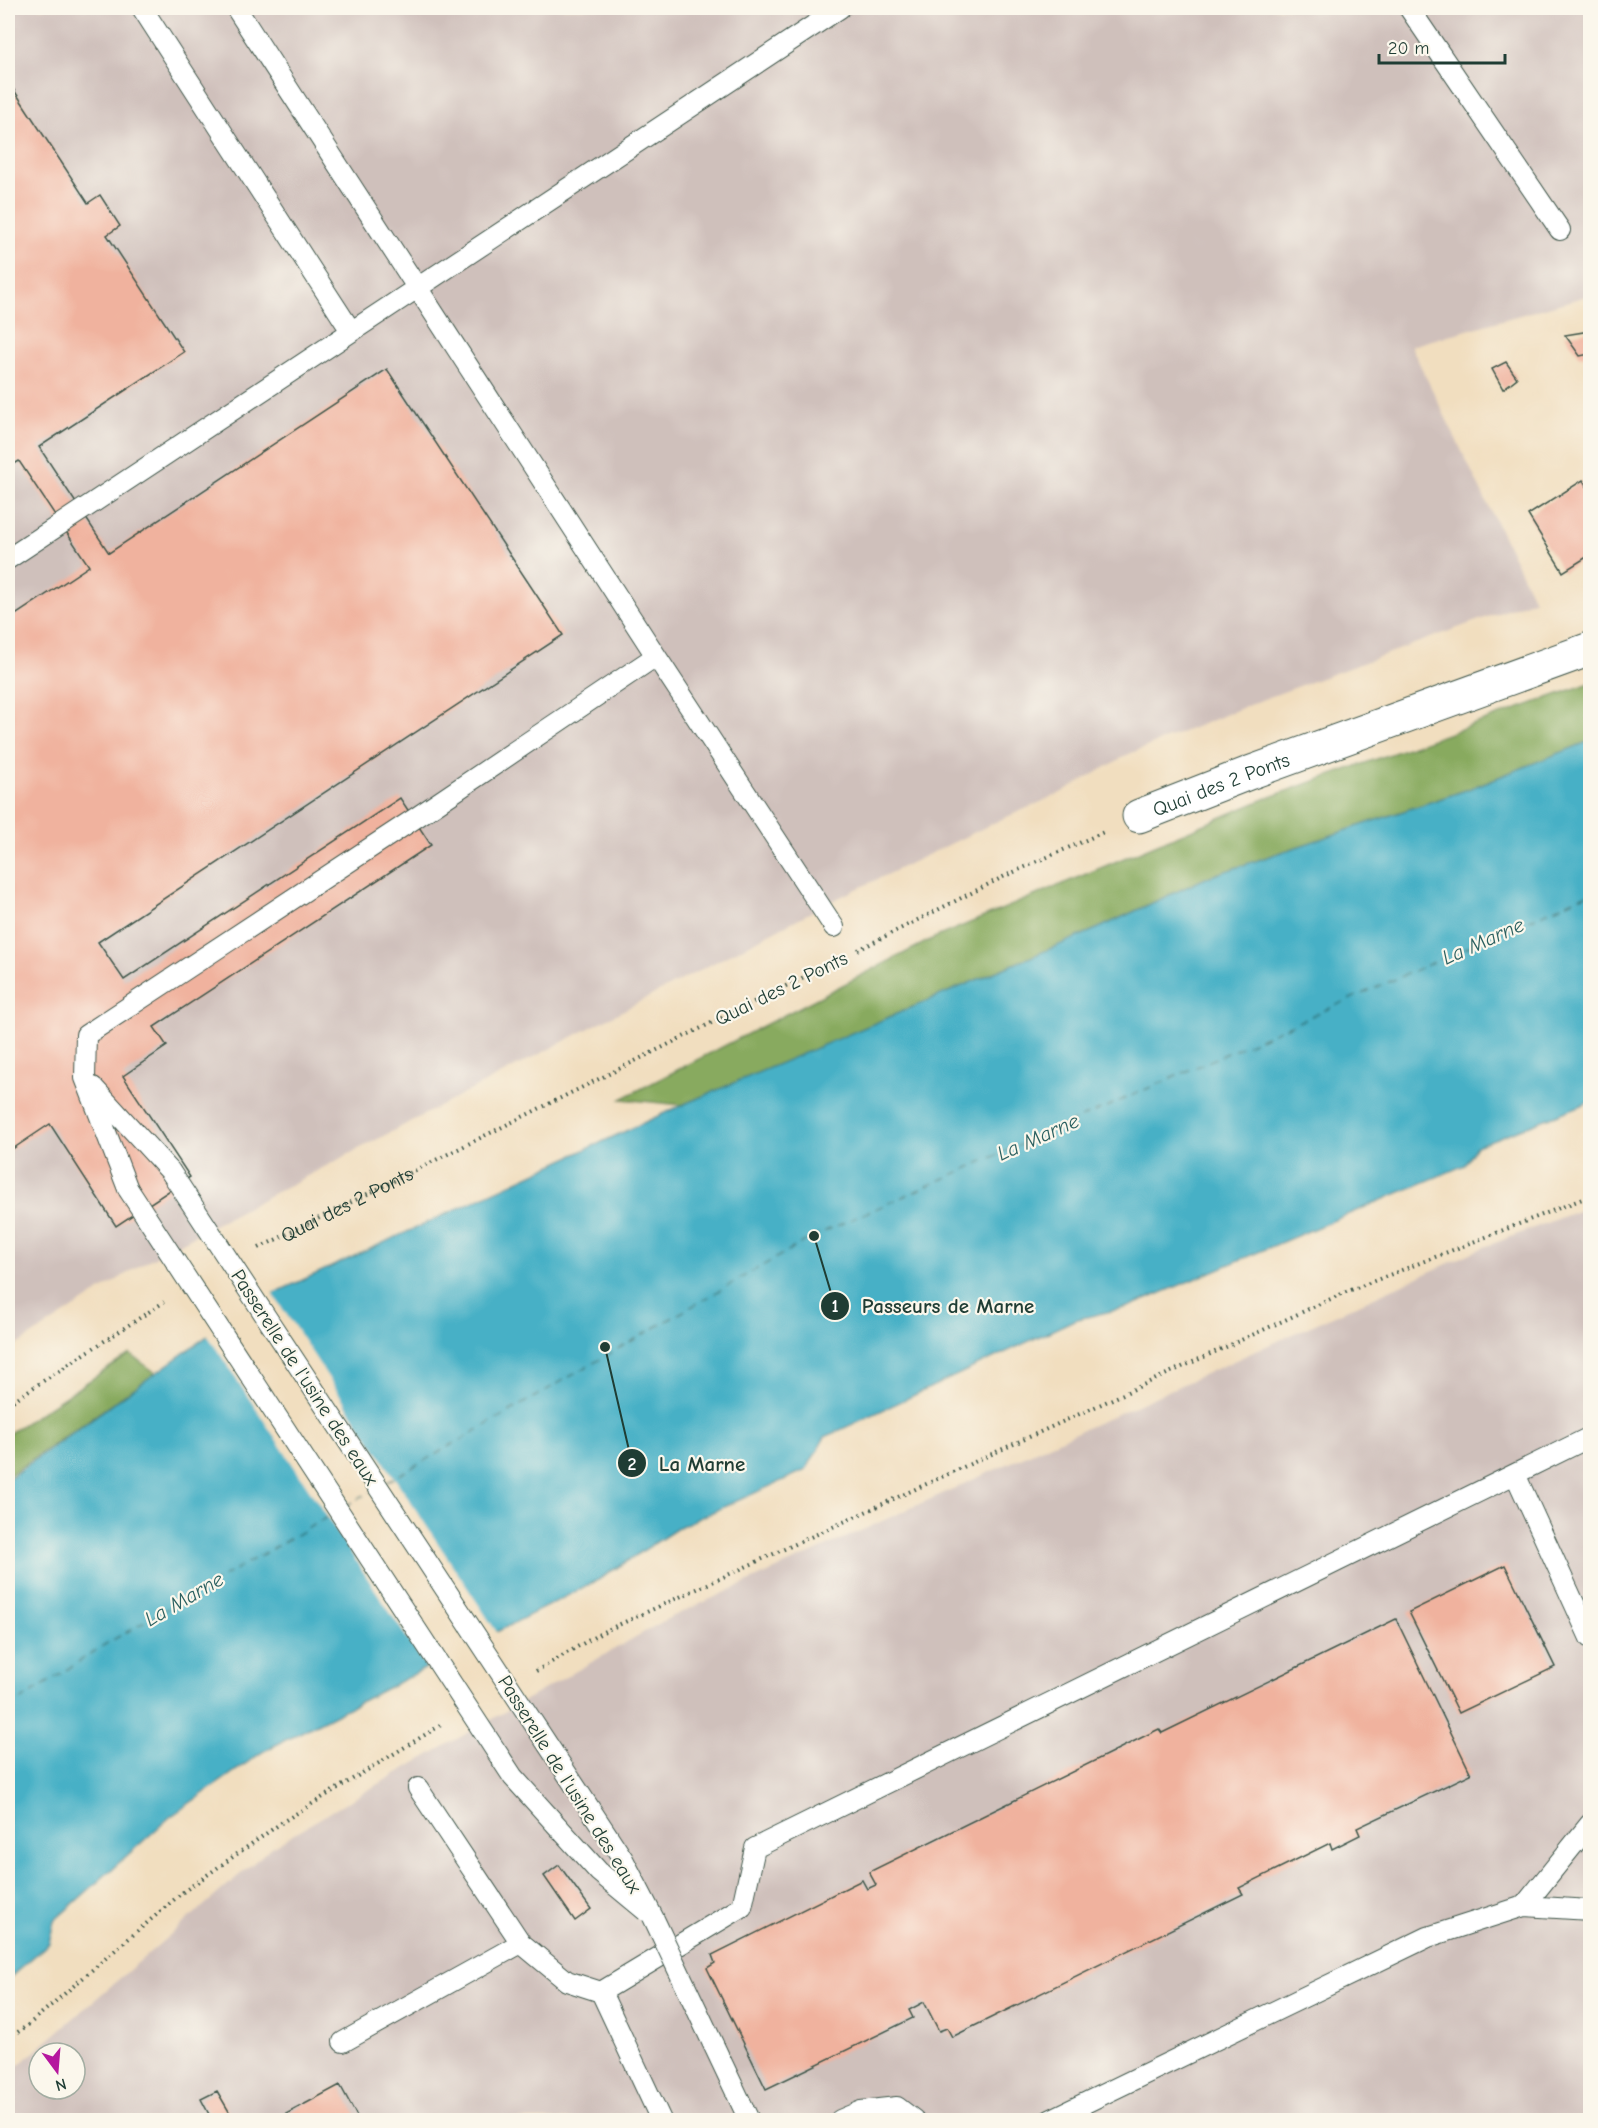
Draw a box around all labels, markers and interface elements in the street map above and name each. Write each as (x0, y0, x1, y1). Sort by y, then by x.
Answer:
scale bar (1379, 27, 1505, 65)
text: 20 m (1388, 38, 1429, 59)
street label: Quai des 2 Ponts (1149, 748, 1293, 822)
water label: La Marne (1438, 912, 1528, 970)
street label: Quai des 2 Ponts (711, 946, 851, 1031)
water label: La Marne (993, 1108, 1083, 1166)
street label: Quai des 2 Ponts (277, 1162, 417, 1247)
street label: Passerelle de l'usine des eaux (226, 1265, 383, 1490)
callout: Passeurs de Marne (820, 1286, 1047, 1325)
text: Passeurs de Marne (862, 1294, 1034, 1318)
text: 1 (831, 1296, 839, 1317)
callout: La Marne (617, 1444, 757, 1483)
text: La Marne (659, 1452, 745, 1476)
text: 2 (628, 1454, 637, 1475)
water label: La Marne (140, 1567, 228, 1631)
street label: Passerelle de l'usine des eaux (493, 1671, 646, 1898)
north arrow (27, 2041, 87, 2101)
text: N (53, 2074, 68, 2095)

